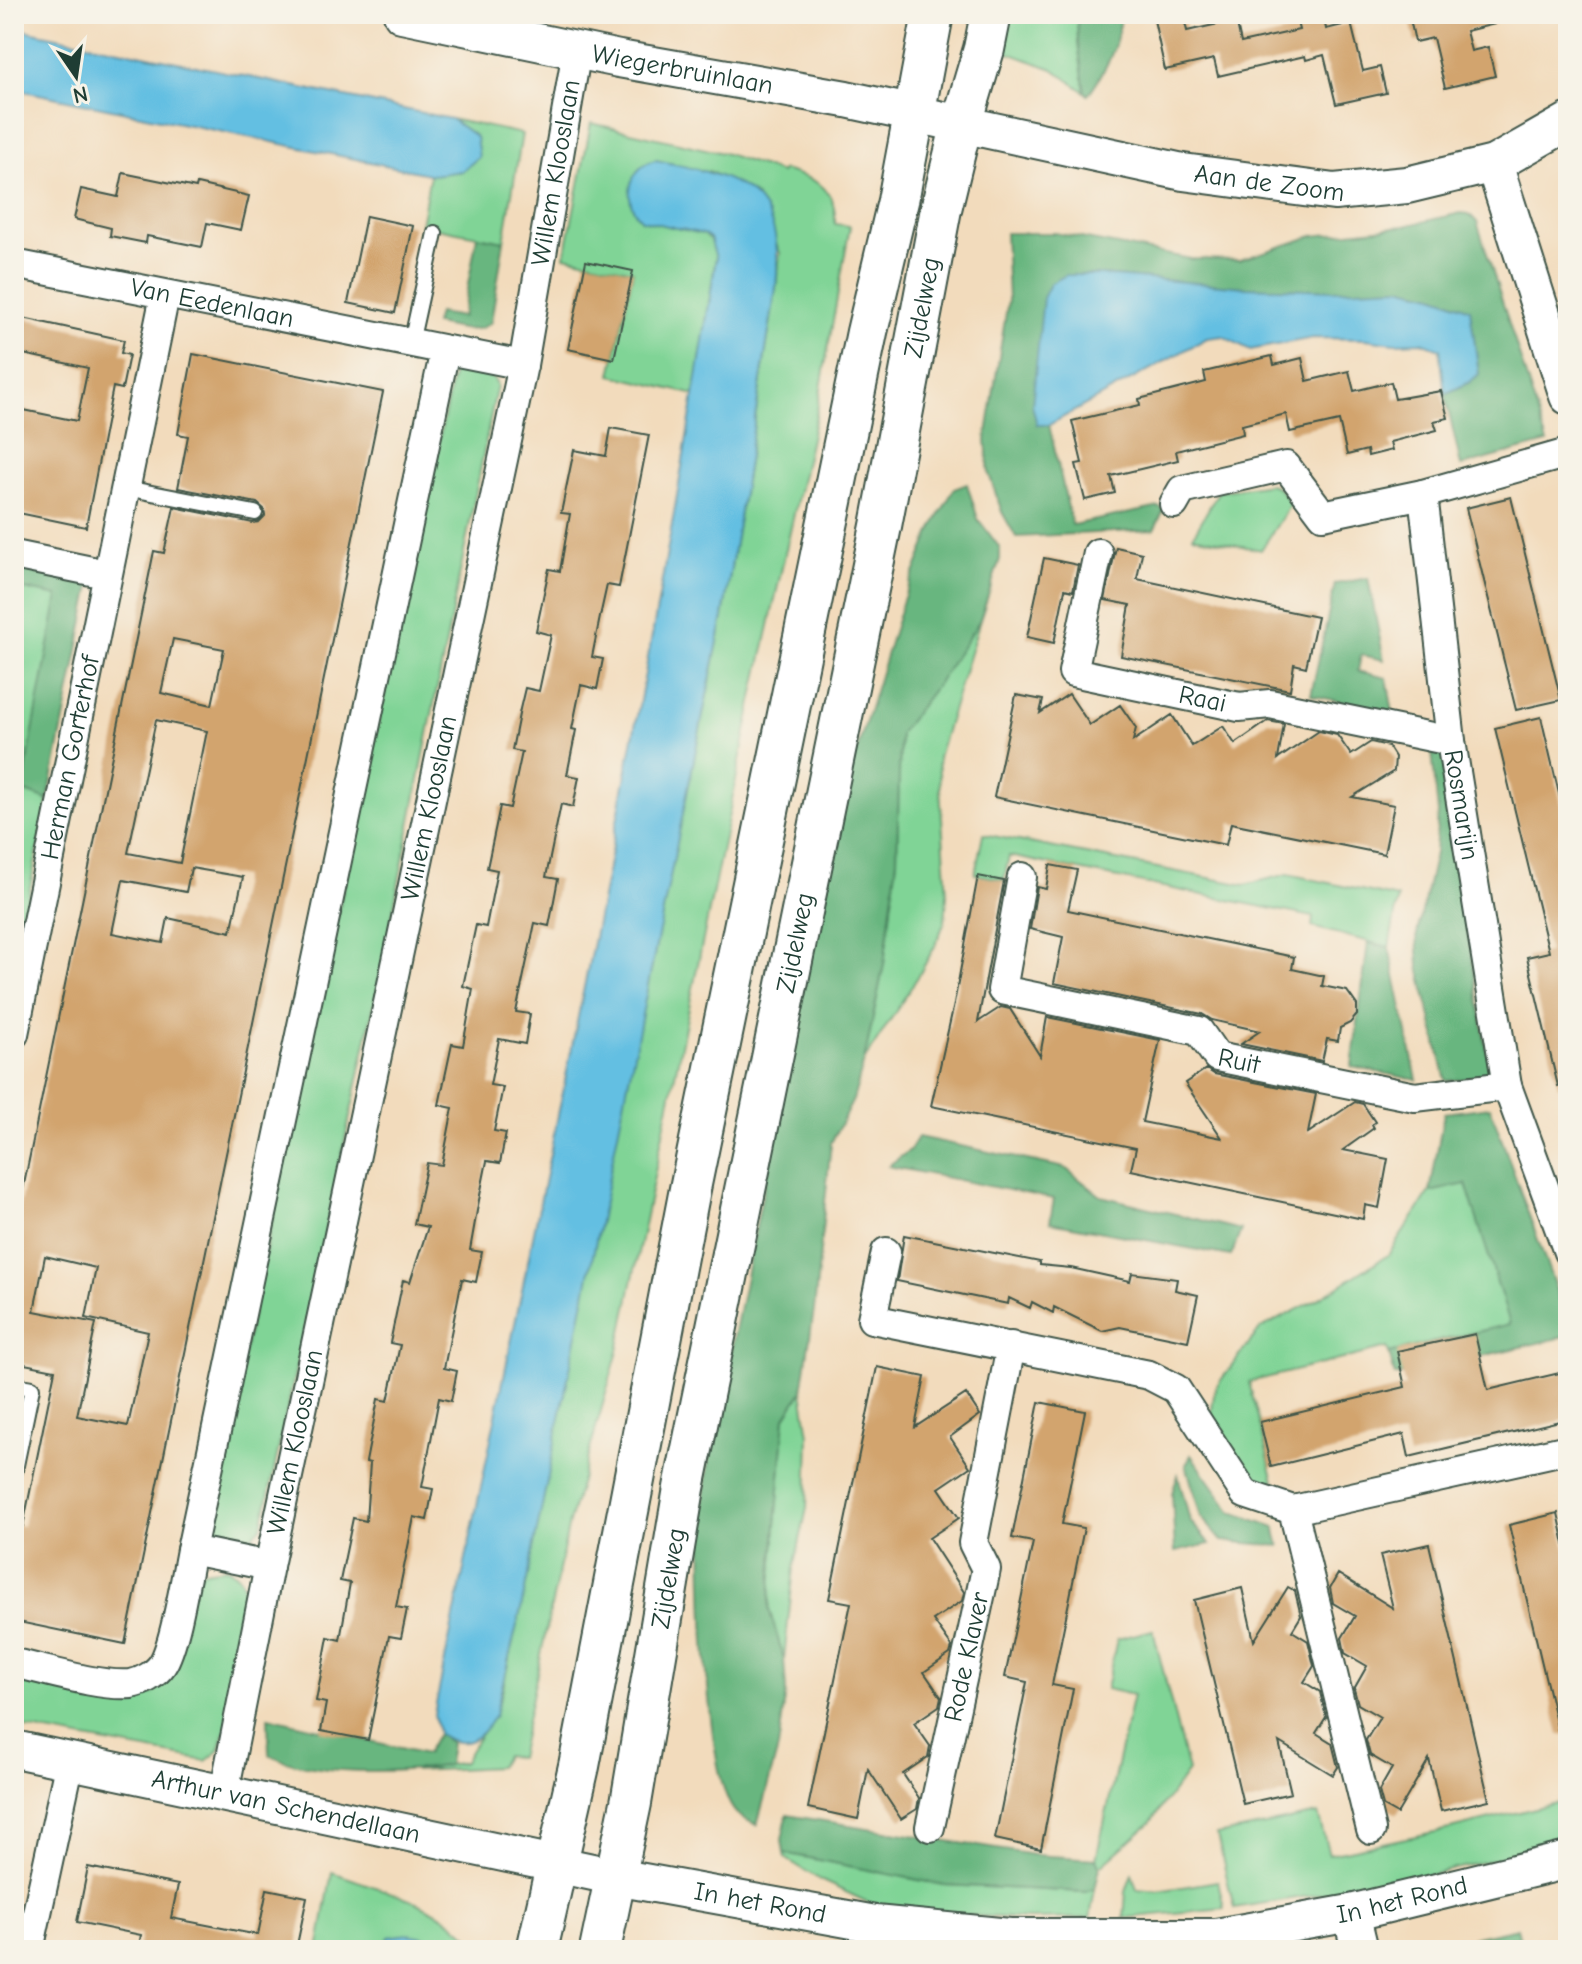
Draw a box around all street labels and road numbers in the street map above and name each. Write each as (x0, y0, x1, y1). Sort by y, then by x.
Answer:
street label: Wiegerbruinlaan (589, 39, 775, 101)
street label: Willem Klooslaan (525, 77, 587, 268)
street label: Aan de Zoom (1192, 159, 1346, 208)
street label: Zijdelweg (898, 255, 947, 360)
street label: Van Eedenlaan (128, 272, 296, 334)
street label: Herman Gorterhof (35, 651, 106, 863)
street label: Raai (1176, 680, 1229, 719)
street label: Willem Klooslaan (395, 713, 463, 903)
street label: Rosmarijn (1438, 748, 1485, 862)
street label: Zijdelweg (771, 890, 820, 996)
street label: Ruit (1215, 1043, 1264, 1081)
street label: Willem Klooslaan (261, 1347, 329, 1537)
street label: Zijdelweg (646, 1526, 692, 1631)
street label: Rode Klaver (938, 1589, 996, 1725)
street label: Arthur van Schendellaan (149, 1764, 423, 1850)
street label: In het Rond (1334, 1870, 1470, 1930)
street label: In het Rond (692, 1876, 829, 1930)

